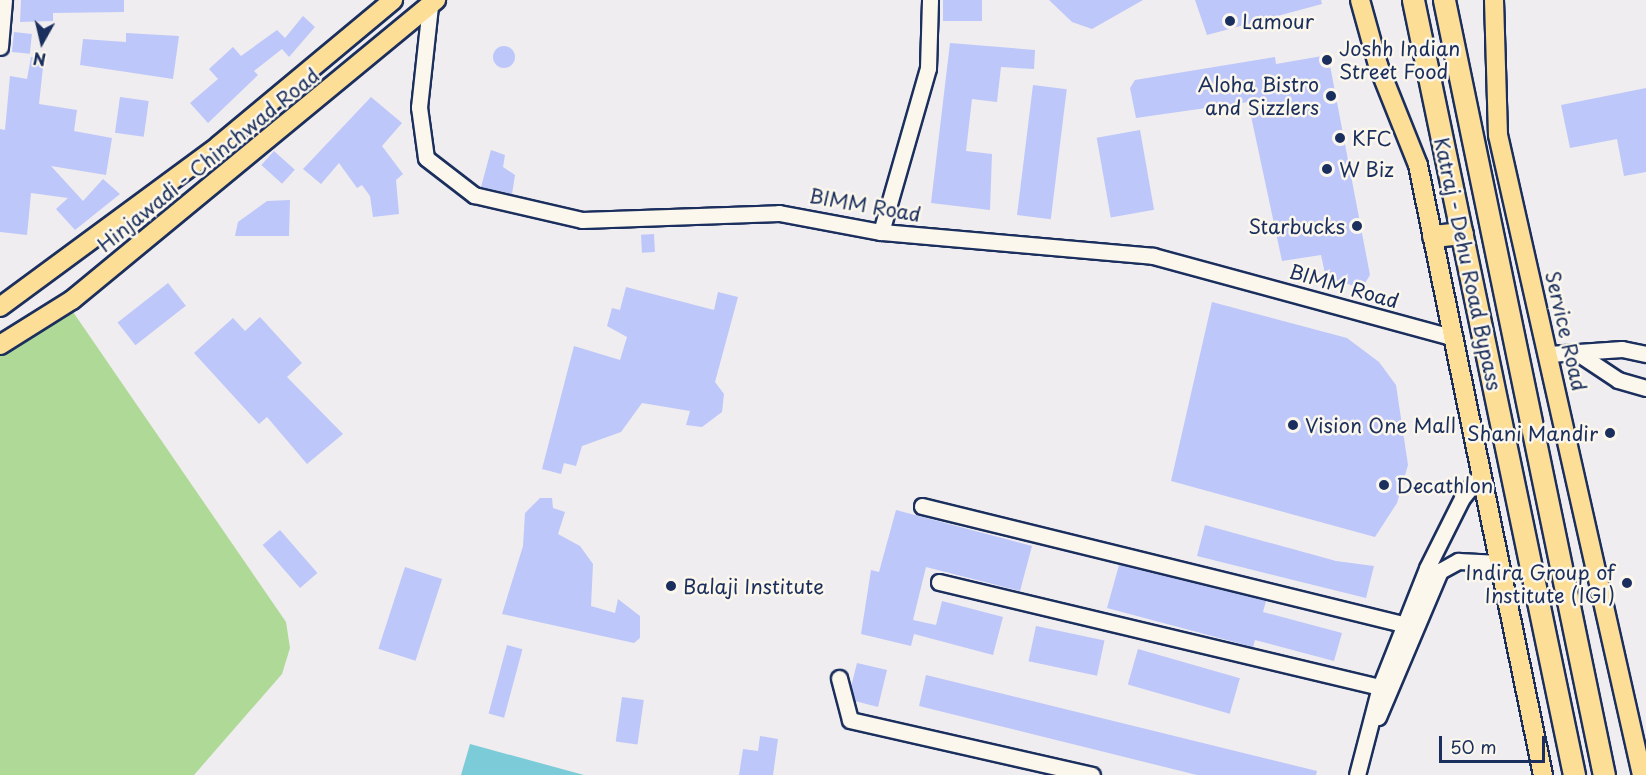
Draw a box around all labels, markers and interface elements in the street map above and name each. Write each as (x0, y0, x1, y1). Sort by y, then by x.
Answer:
place label: Lamour (1242, 9, 1314, 33)
north arrow (12, 12, 72, 72)
marker: Lamour (1223, 14, 1237, 28)
place label: Joshh Indian Street Food (1339, 36, 1461, 83)
text: N (32, 47, 47, 73)
marker: Joshh Indian Street Food (1320, 53, 1334, 67)
street label: Hinjawadi - Chinchwad Road (92, 63, 324, 257)
place label: Aloha Bistro and Sizzlers (1198, 72, 1319, 119)
marker: Aloha Bistro and Sizzlers (1324, 89, 1338, 103)
place label: KFC (1352, 126, 1392, 150)
marker: KFC (1333, 131, 1347, 145)
street label: Katraj - Dehu Road Bypass (1429, 134, 1507, 394)
place label: W Biz (1339, 157, 1395, 181)
marker: W Biz (1320, 162, 1334, 176)
street label: BIMM Road (807, 183, 923, 227)
place label: Starbucks (1248, 214, 1345, 238)
marker: Starbucks (1350, 219, 1364, 233)
street label: BIMM Road (1286, 259, 1402, 313)
street label: Service Road (1541, 269, 1591, 393)
place label: Vision One Mall (1305, 413, 1457, 437)
marker: Vision One Mall (1286, 418, 1300, 432)
place label: Shani Mandir (1467, 421, 1598, 445)
marker: Shani Mandir (1603, 426, 1617, 440)
place label: Decathlon (1396, 473, 1493, 497)
marker: Decathlon (1377, 478, 1391, 492)
place label: Indira Group of Institute (IGI) (1466, 560, 1615, 607)
place label: Balaji Institute (683, 574, 824, 598)
marker: Indira Group of Institute (IGI) (1620, 576, 1634, 590)
marker: Balaji Institute (664, 579, 678, 593)
scale bar (1442, 724, 1548, 762)
text: 50 m (1450, 733, 1497, 760)

